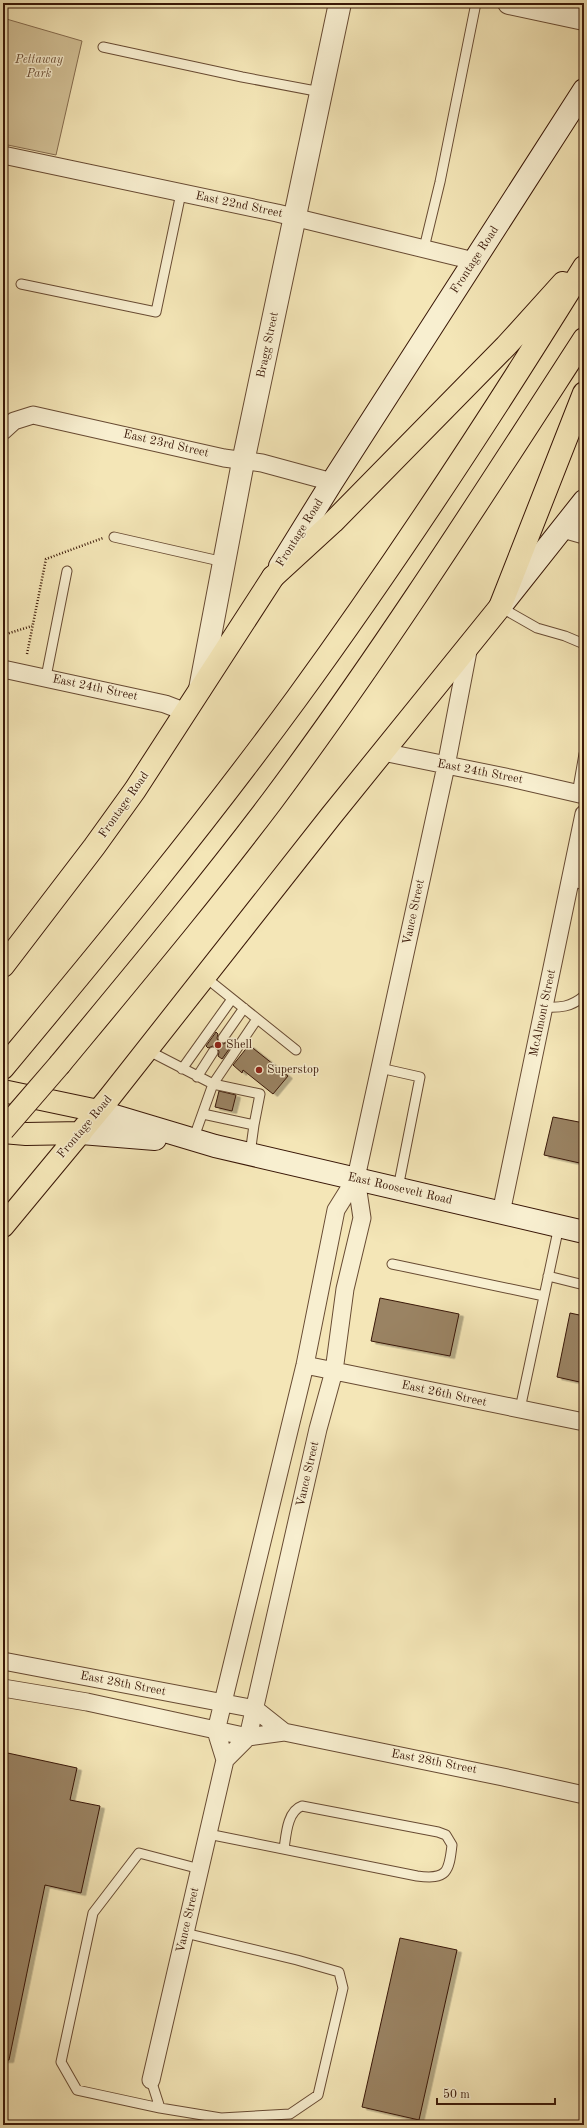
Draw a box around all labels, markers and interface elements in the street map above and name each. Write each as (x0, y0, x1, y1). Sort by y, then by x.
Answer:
park label: Pettaway Park (14, 54, 64, 80)
street label: East 22nd Street (194, 190, 284, 220)
street label: Frontage Road (449, 224, 501, 296)
street label: Bragg Street (255, 311, 281, 379)
street label: East 23rd Street (122, 428, 210, 460)
street label: Frontage Road (274, 497, 326, 569)
street label: East 24th Street (51, 673, 139, 703)
street label: East 24th Street (436, 758, 524, 786)
street label: Frontage Road (97, 770, 151, 840)
street label: Vance Street (401, 878, 427, 946)
street label: McAlmont Street (528, 968, 558, 1058)
place label: Shell (226, 1039, 252, 1051)
marker: Shell (213, 1040, 223, 1050)
place label: Superstop (267, 1064, 319, 1076)
marker: Superstop (254, 1065, 264, 1075)
street label: Frontage Road (55, 1093, 115, 1161)
street label: East Roosevelt Road (346, 1171, 454, 1207)
street label: East 26th Street (400, 1379, 488, 1409)
street label: Vance Street (295, 1440, 321, 1508)
street label: East 28th Street (79, 1670, 167, 1698)
street label: East 28th Street (390, 1748, 478, 1776)
street label: Vance Street (175, 1886, 201, 1954)
scale bar (437, 2080, 555, 2106)
text: 50 m (443, 2088, 470, 2101)

